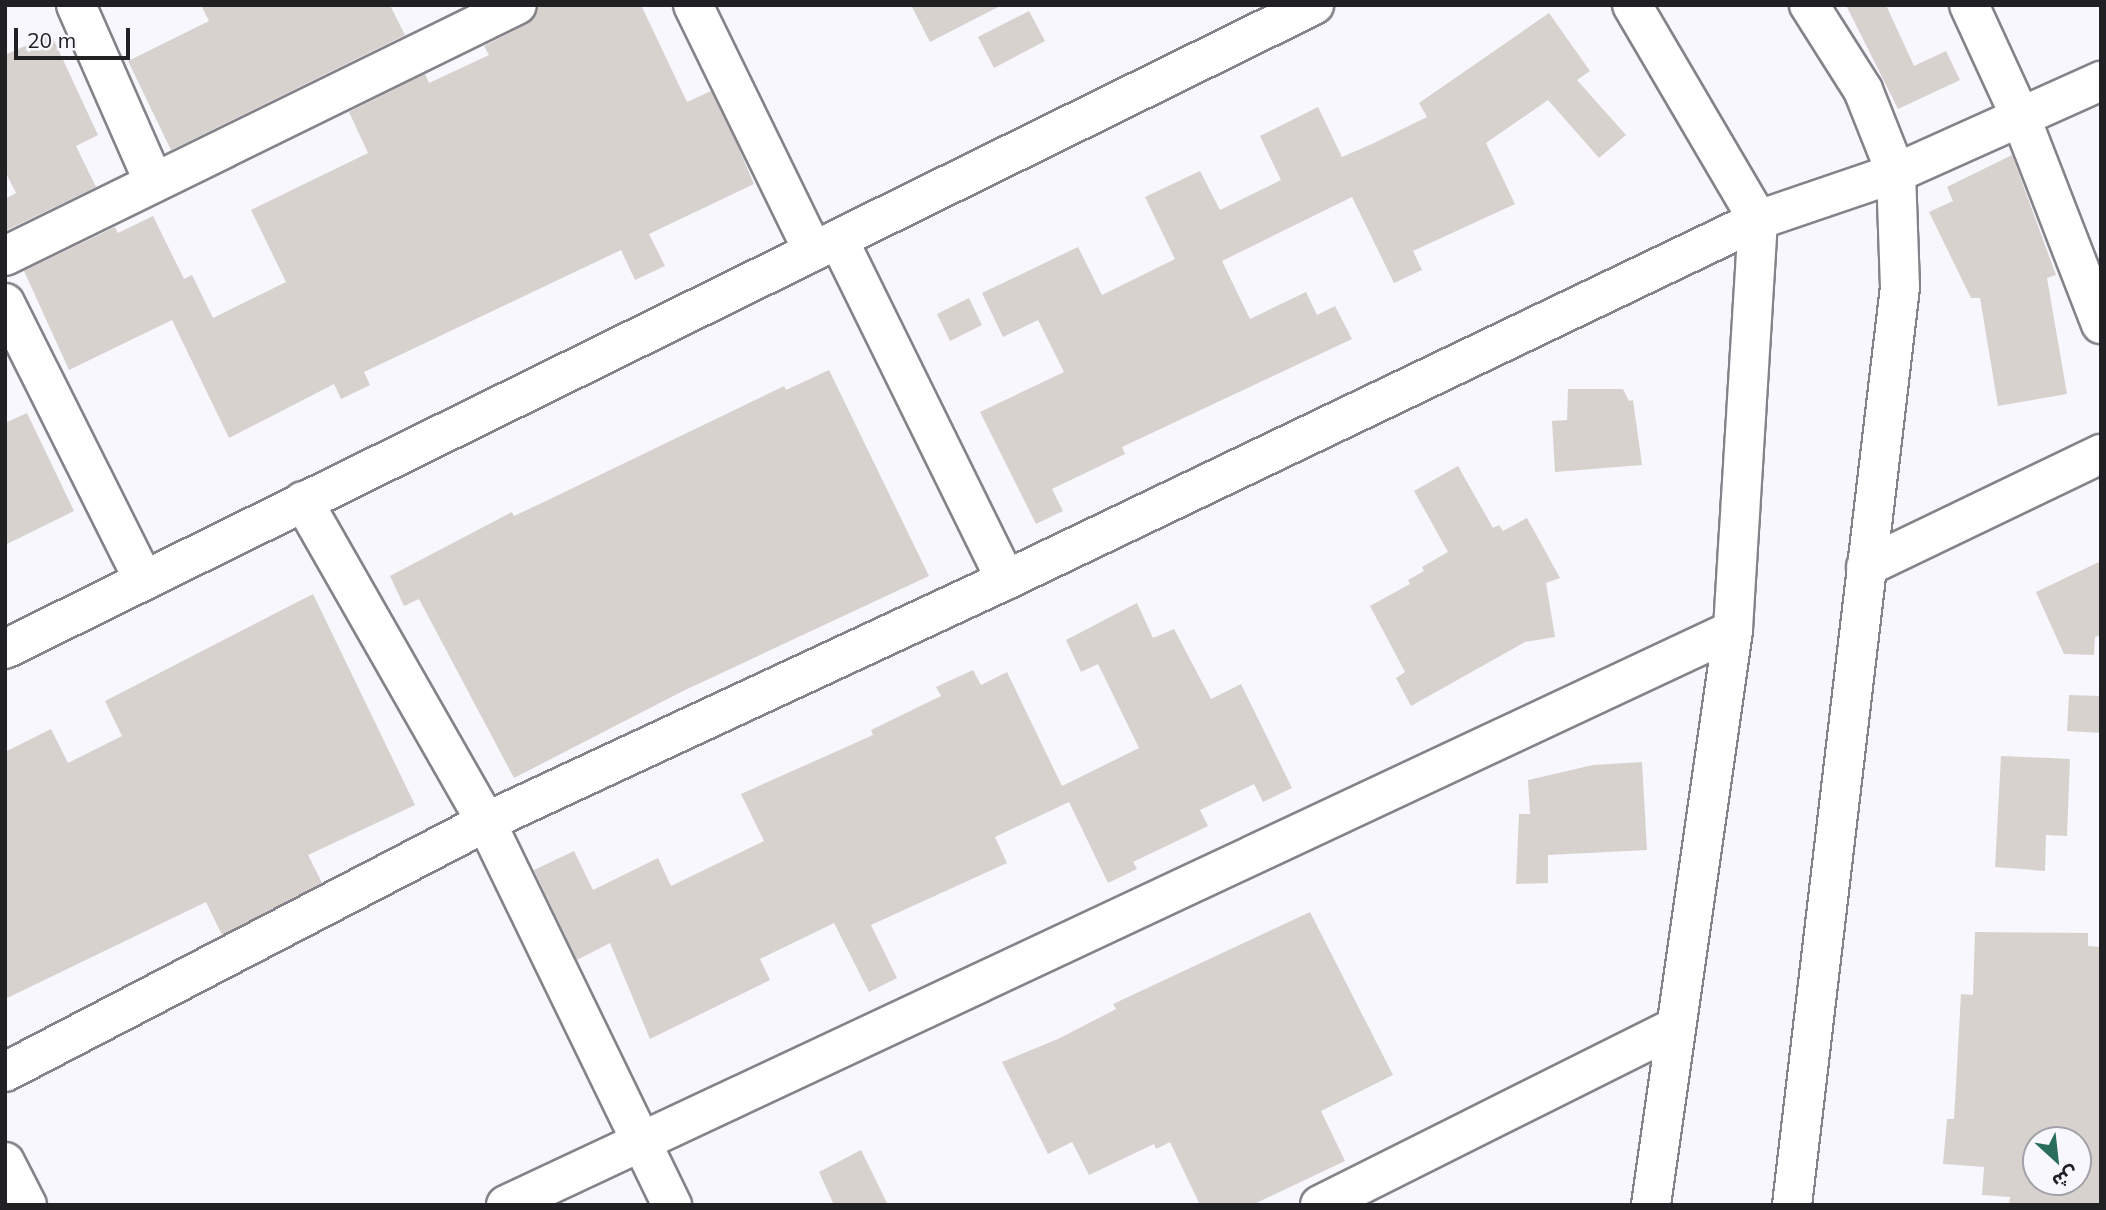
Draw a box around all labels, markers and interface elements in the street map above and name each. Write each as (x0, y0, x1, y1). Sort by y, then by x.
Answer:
scale bar (18, 14, 133, 58)
text: 20 m (27, 27, 76, 53)
north arrow (2022, 1126, 2092, 1196)
text: ش (2049, 1161, 2083, 1195)

